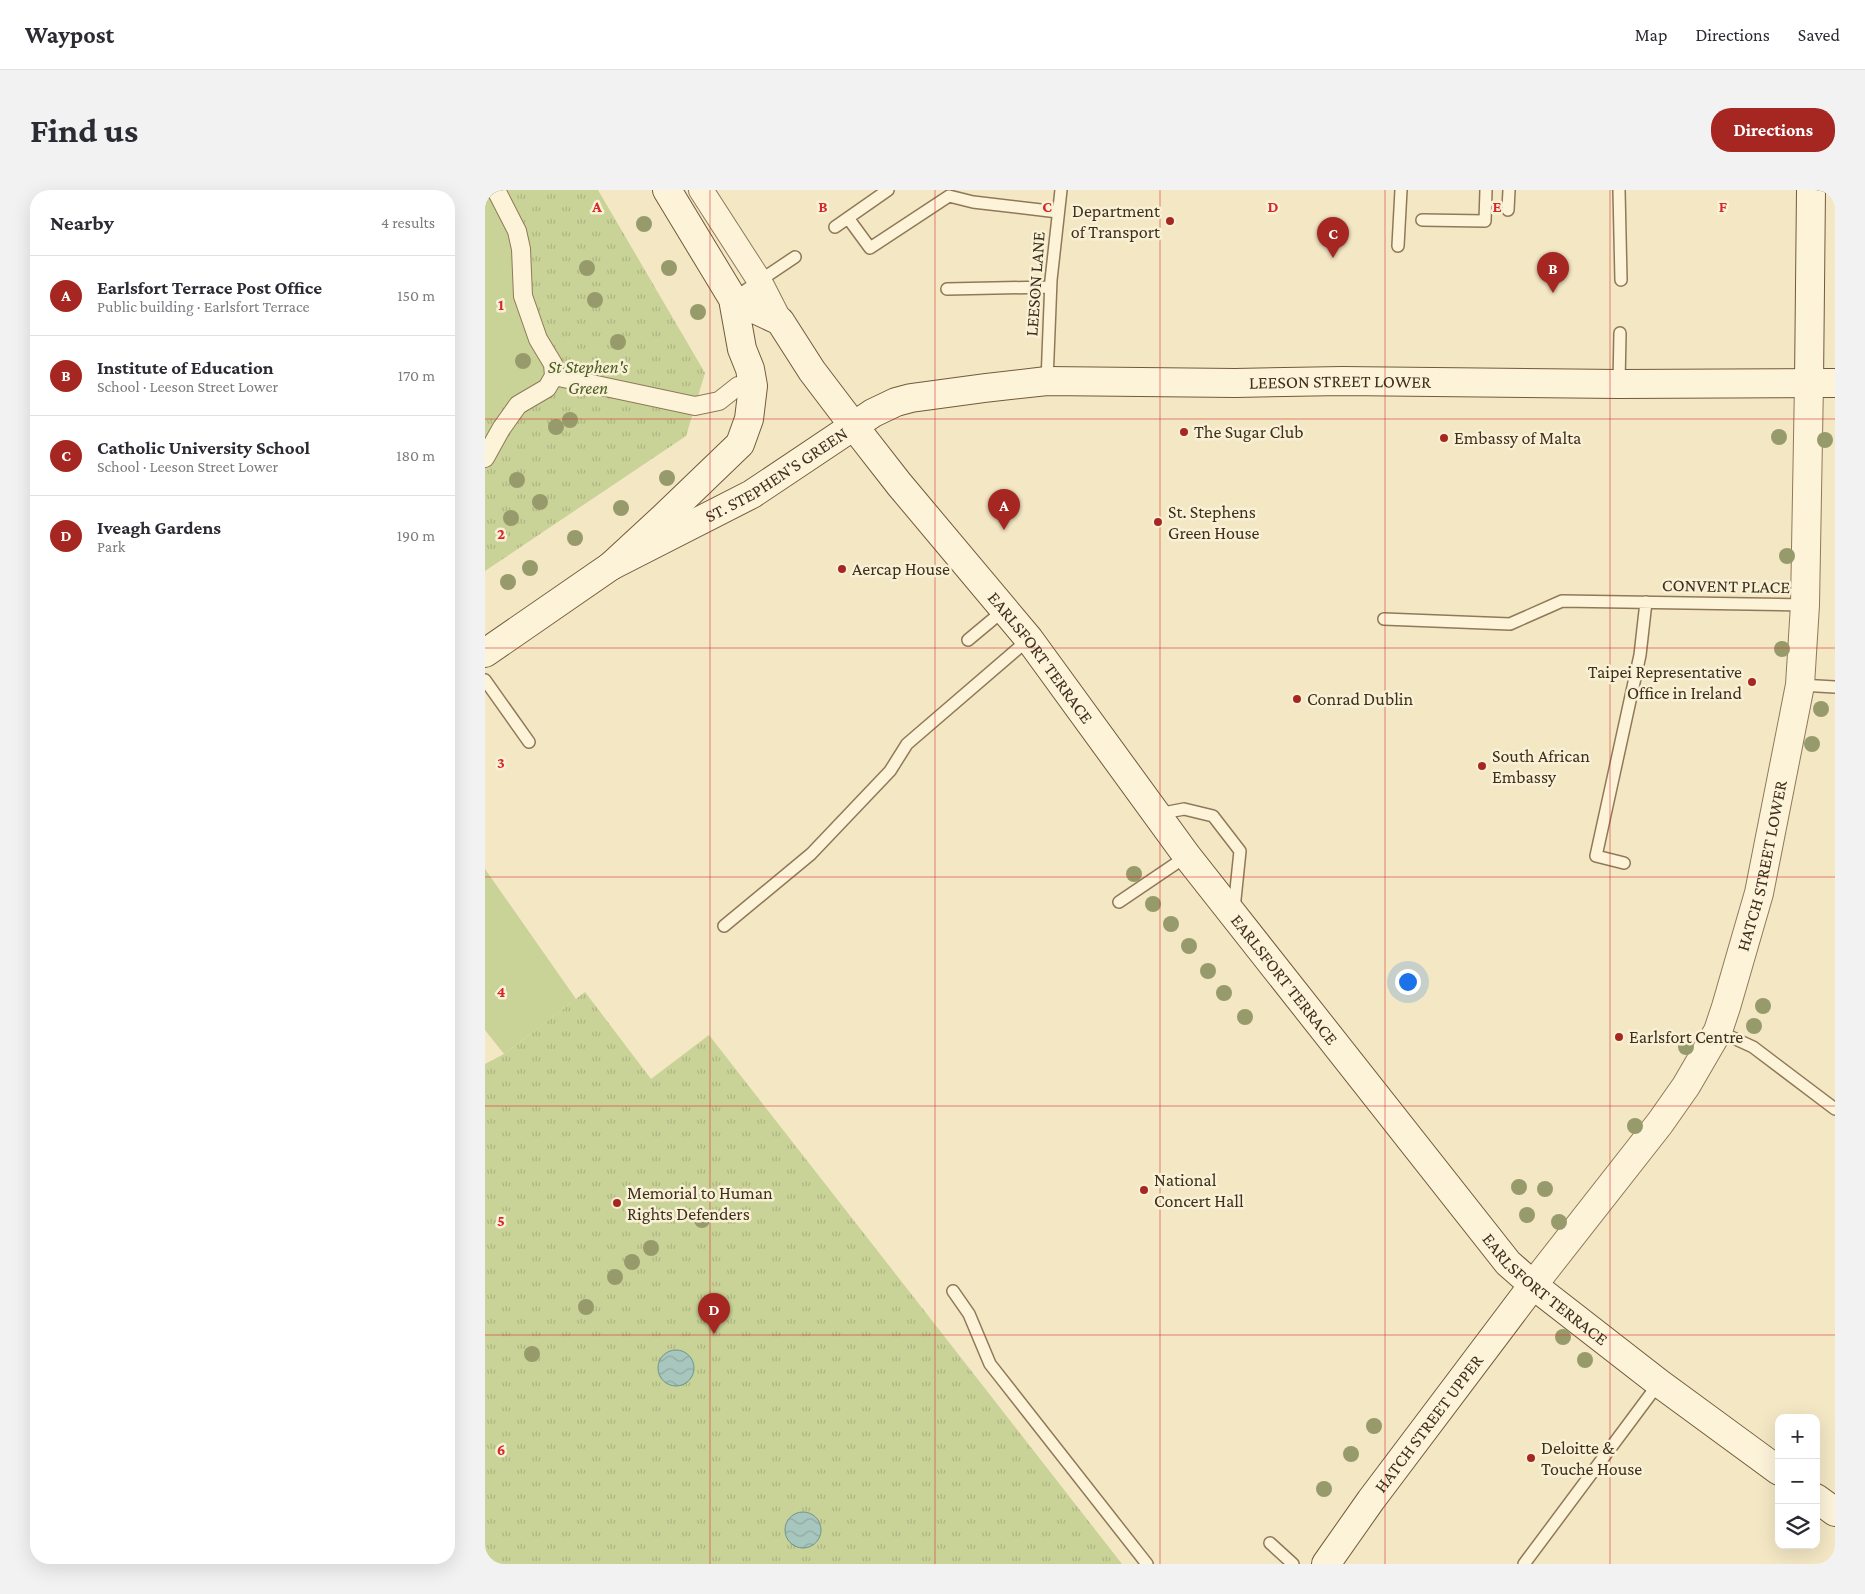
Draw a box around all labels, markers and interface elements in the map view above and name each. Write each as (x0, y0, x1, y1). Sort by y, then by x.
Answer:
text: Waypost (25, 21, 114, 48)
text: Map (1635, 25, 1667, 45)
text: Directions (1695, 25, 1770, 45)
text: Saved (1798, 25, 1840, 45)
button: Directions (1711, 108, 1835, 152)
text: Find us (30, 111, 138, 150)
text: A (591, 198, 602, 215)
text: B (818, 198, 828, 215)
text: C (1042, 198, 1052, 215)
text: D (1267, 198, 1279, 215)
text: E (1492, 198, 1502, 215)
text: F (1719, 198, 1728, 215)
place label: Department of Transport (1071, 201, 1161, 242)
text: Nearby (50, 211, 114, 235)
text: 4 results (381, 214, 435, 231)
marker: Department of Transport (1164, 215, 1176, 227)
pin: C (1317, 217, 1349, 258)
street label: LEESON LANE (1021, 231, 1049, 337)
pin: B (1537, 252, 1569, 293)
text: Earlsfort Terrace Post Office (97, 277, 322, 298)
text: A (61, 287, 71, 304)
text: 150 m (397, 287, 435, 304)
text: 1 (498, 296, 504, 313)
text: Public building · Earlsfort Terrace (97, 298, 310, 315)
text: Institute of Education (97, 357, 274, 378)
park label: St Stephen's Green (548, 357, 629, 398)
text: B (61, 367, 71, 384)
text: 170 m (398, 367, 435, 384)
street label: LEESON STREET LOWER (1249, 371, 1432, 393)
text: School · Leeson Street Lower (97, 378, 278, 395)
place label: The Sugar Club (1194, 422, 1304, 442)
street label: ST. STEPHEN'S GREEN (702, 423, 851, 526)
marker: The Sugar Club (1178, 426, 1190, 438)
place label: Embassy of Malta (1454, 428, 1581, 448)
marker: Embassy of Malta (1438, 432, 1450, 444)
text: Catholic University School (97, 437, 310, 458)
text: C (61, 447, 71, 464)
text: 180 m (396, 447, 435, 464)
text: School · Leeson Street Lower (97, 458, 278, 475)
pin: A (988, 489, 1020, 530)
place label: St. Stephens Green House (1168, 502, 1260, 543)
marker: St. Stephens Green House (1152, 516, 1164, 528)
text: Iveagh Gardens (97, 517, 221, 538)
text: 2 (497, 525, 505, 542)
text: D (60, 527, 72, 544)
text: 190 m (397, 527, 435, 544)
text: Park (97, 538, 125, 555)
place label: Aercap House (852, 559, 950, 579)
marker: Aercap House (836, 563, 848, 575)
street label: CONVENT PLACE (1662, 575, 1790, 597)
street label: EARLSFORT TERRACE (984, 588, 1097, 728)
place label: Taipei Representative Office in Ireland (1588, 662, 1743, 703)
marker: Taipei Representative Office in Ireland (1746, 676, 1758, 688)
place label: Conrad Dublin (1307, 689, 1414, 709)
marker: Conrad Dublin (1291, 693, 1303, 705)
place label: South African Embassy (1492, 746, 1590, 787)
text: 3 (497, 754, 505, 771)
marker: South African Embassy (1476, 760, 1488, 772)
street label: HATCH STREET LOWER (1733, 778, 1791, 953)
street label: EARLSFORT TERRACE (1227, 910, 1342, 1049)
your location (1395, 969, 1421, 995)
text: 4 (497, 983, 506, 1000)
place label: Earlsfort Centre (1629, 1027, 1743, 1047)
marker: Earlsfort Centre (1613, 1031, 1625, 1043)
place label: National Concert Hall (1154, 1170, 1244, 1211)
place label: Memorial to Human Rights Defenders (627, 1183, 773, 1224)
marker: National Concert Hall (1138, 1184, 1150, 1196)
marker: Memorial to Human Rights Defenders (611, 1197, 623, 1209)
text: 5 (497, 1212, 505, 1229)
street label: EARLSFORT TERRACE (1478, 1229, 1612, 1350)
pin: D (698, 1293, 730, 1334)
street label: HATCH STREET UPPER (1370, 1350, 1488, 1496)
map controls (1775, 1414, 1820, 1549)
button: + (1775, 1414, 1820, 1459)
place label: Deloitte & Touche House (1541, 1438, 1642, 1479)
text: 6 (497, 1441, 505, 1458)
marker: Deloitte & Touche House (1525, 1452, 1537, 1464)
button: − (1775, 1459, 1820, 1504)
button: layers (1775, 1504, 1820, 1549)

